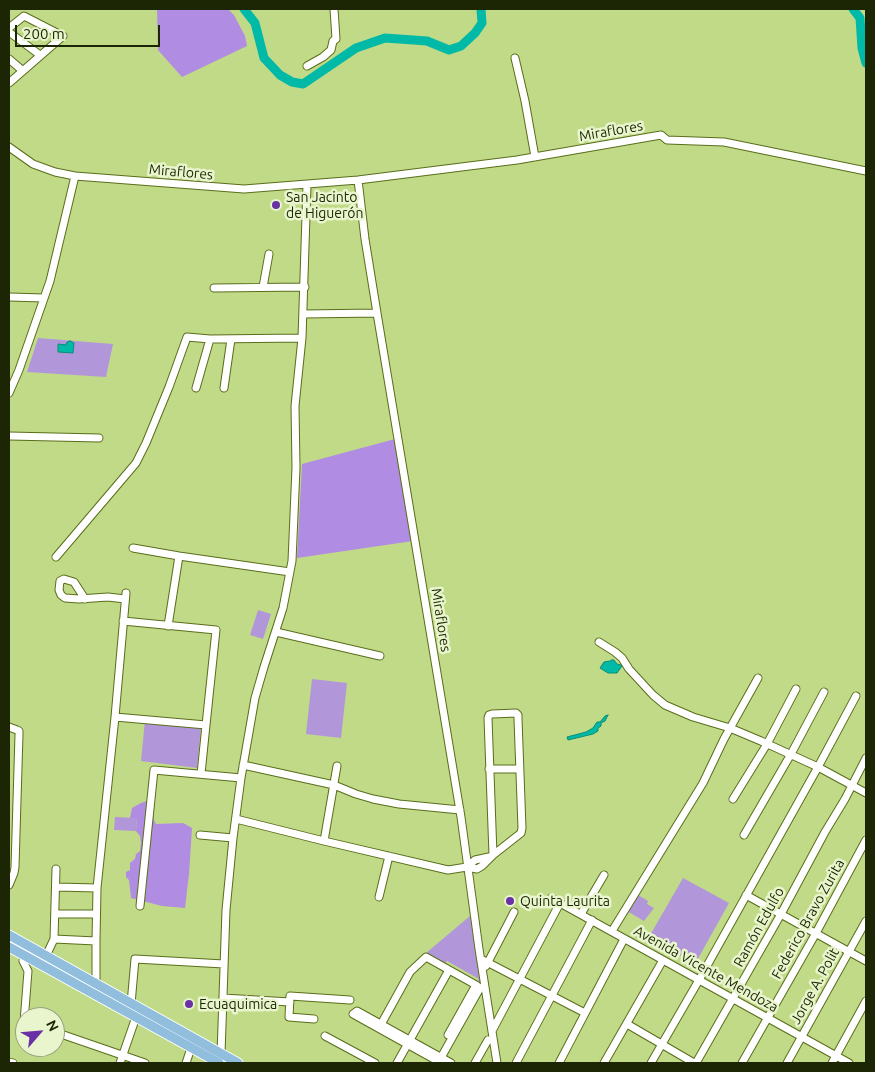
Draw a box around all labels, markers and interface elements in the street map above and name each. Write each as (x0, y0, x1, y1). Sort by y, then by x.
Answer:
scale bar (18, 15, 162, 47)
text: 200 m (23, 25, 65, 42)
street label: Miraflores (578, 117, 644, 145)
street label: Miraflores (148, 161, 214, 183)
place label: San Jacinto de Higuerón (286, 189, 364, 222)
marker: San Jacinto de Higuerón (270, 199, 282, 211)
street label: Miraflores (428, 587, 454, 653)
street label: Federico Bravo Zurita (768, 856, 848, 982)
street label: Ramón Edulfo (730, 884, 788, 970)
place label: Quinta Laurita (520, 893, 610, 909)
marker: Quinta Laurita (504, 895, 516, 907)
street label: Avenida Vicente Mendoza (631, 922, 781, 1016)
street label: Jorge A. Polit (787, 945, 843, 1027)
place label: Ecuaquimica (199, 996, 277, 1012)
marker: Ecuaquimica (183, 998, 195, 1010)
north arrow (15, 1007, 65, 1057)
text: N (43, 1017, 62, 1034)

